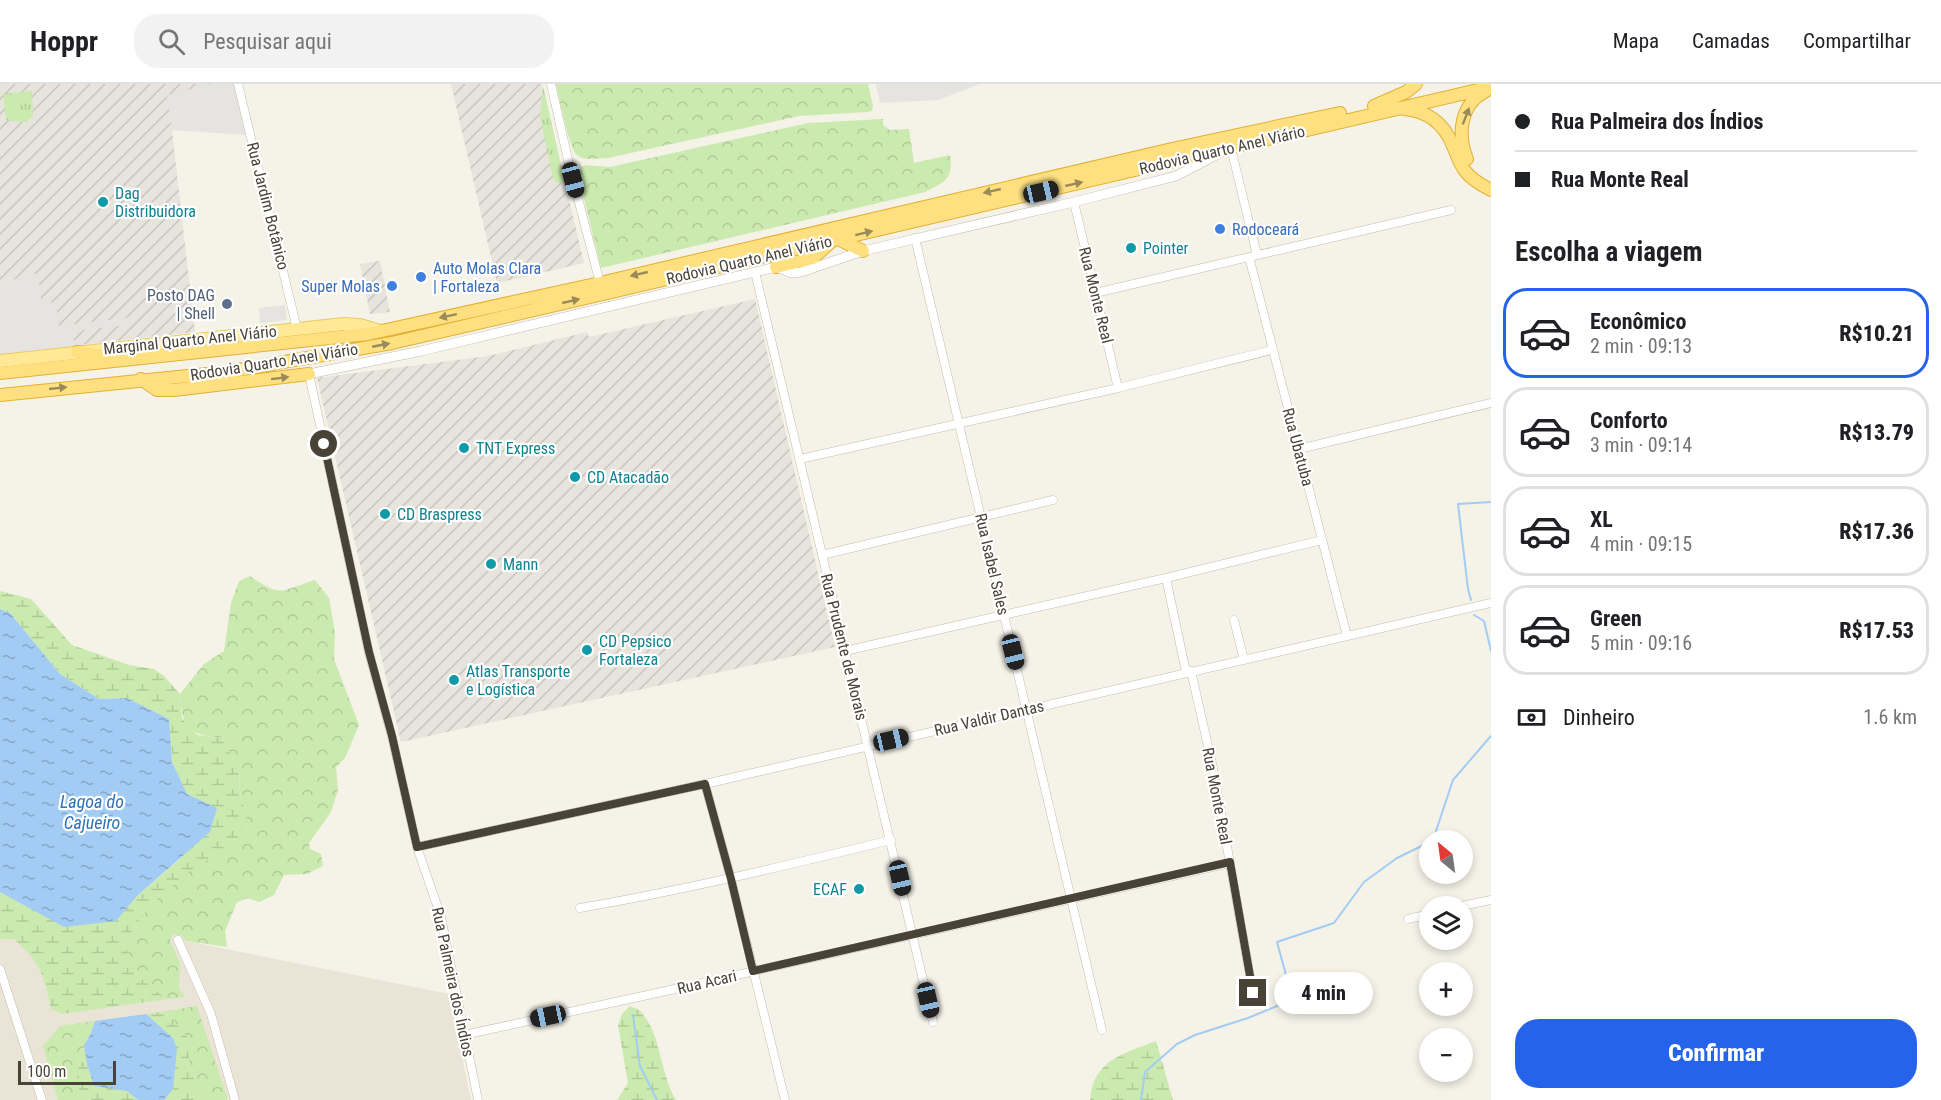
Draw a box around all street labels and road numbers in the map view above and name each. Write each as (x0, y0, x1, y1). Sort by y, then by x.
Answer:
street label: Rodovia Quarto Anel Viário (1137, 122, 1307, 178)
street label: Rua Jardim Botânico (243, 140, 293, 272)
street label: Rodovia Quarto Anel Viário (664, 232, 834, 288)
street label: Rua Monte Real (1075, 245, 1117, 345)
street label: Marginal Quarto Anel Viário (102, 321, 278, 359)
street label: Rodovia Quarto Anel Viário (189, 339, 359, 385)
street label: Rua Ubatuba (1278, 406, 1318, 488)
street label: Rua Isabel Sales (971, 511, 1013, 617)
street label: Rua Prudente de Morais (817, 572, 871, 722)
street label: Rua Valdir Dantas (932, 696, 1046, 740)
street label: Rua Monte Real (1198, 746, 1236, 846)
street label: Rua Palmeira dos Índios (428, 905, 478, 1059)
street label: Rua Acari (675, 966, 739, 998)

